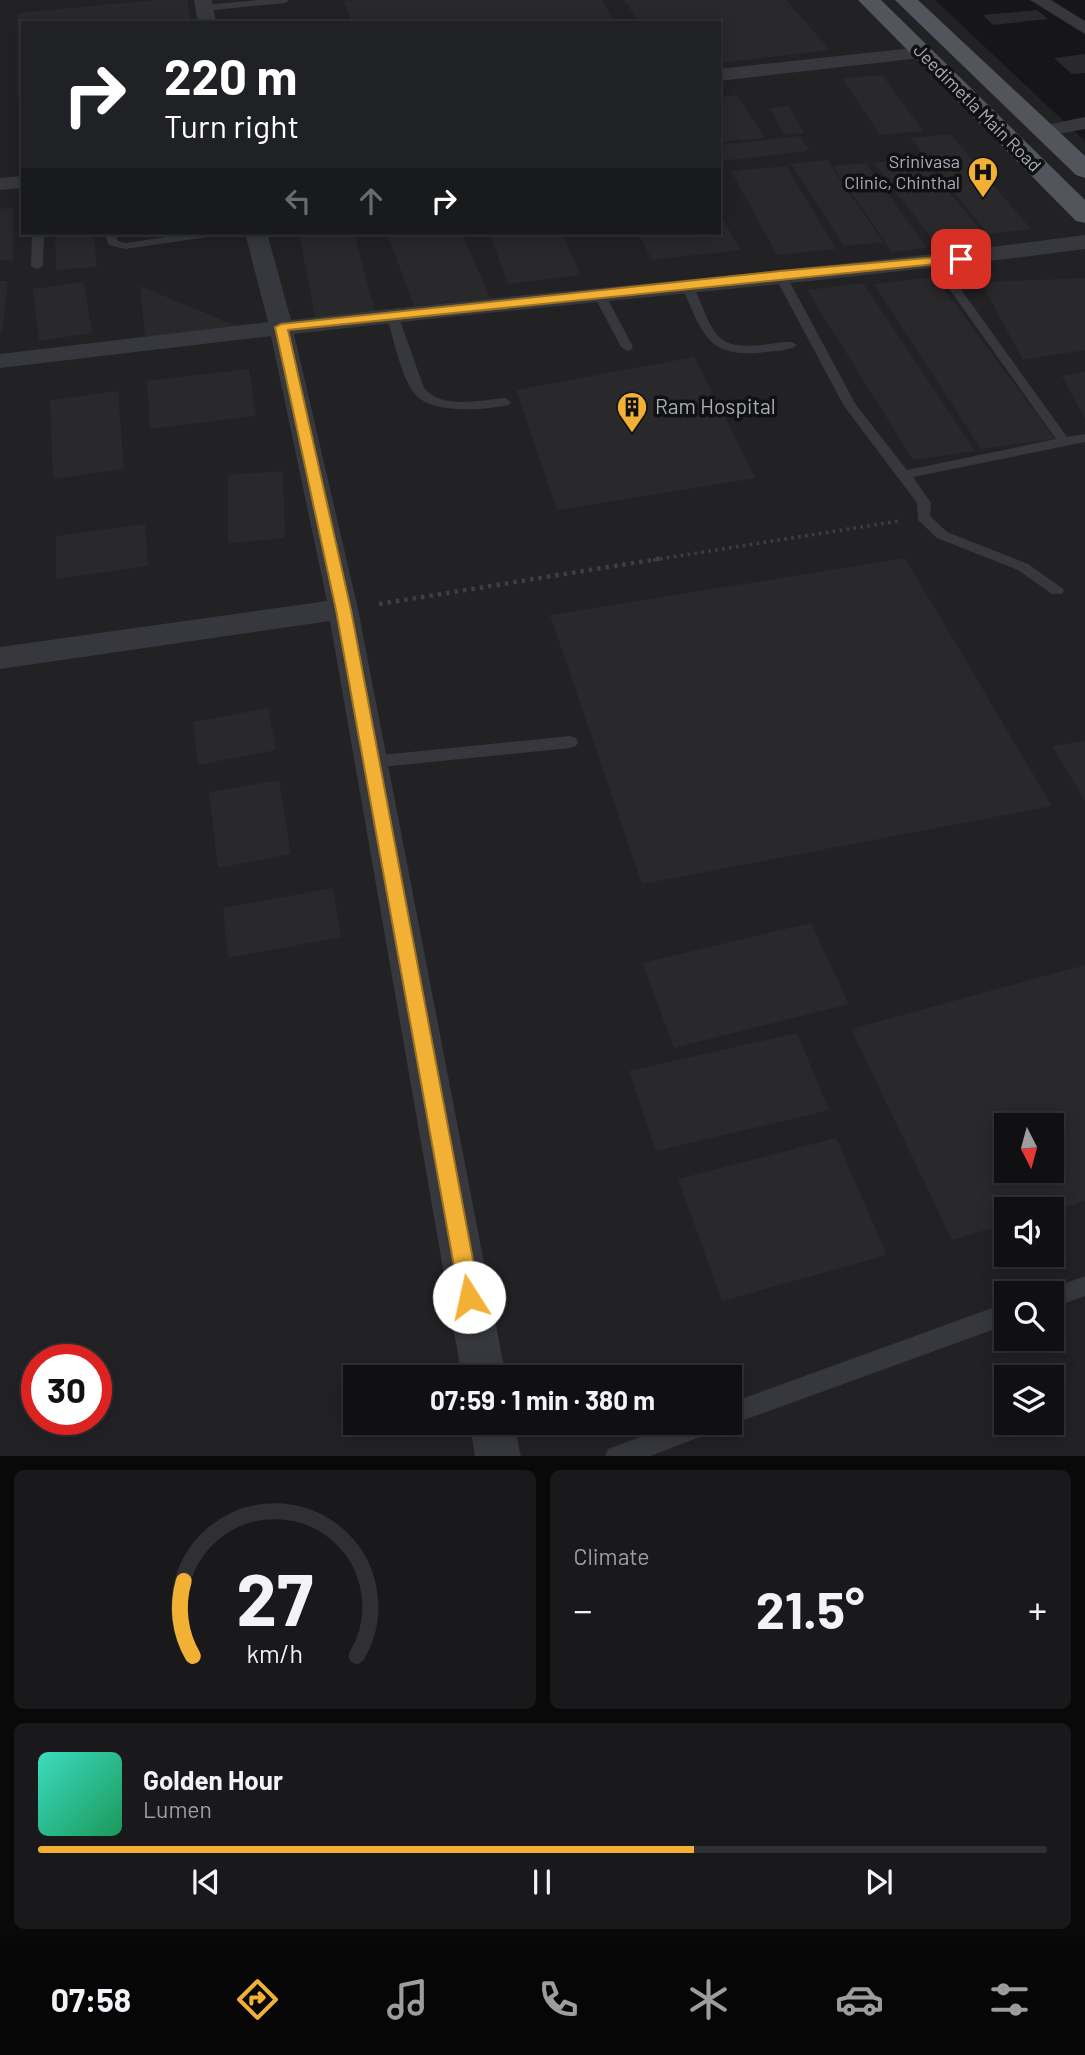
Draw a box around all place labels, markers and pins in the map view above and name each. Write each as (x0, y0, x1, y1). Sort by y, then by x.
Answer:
place label: Srinivasa Clinic, Chinthal (844, 150, 960, 193)
hospital icon: Srinivasa Clinic, Chinthal (966, 155, 1000, 199)
pin (931, 229, 991, 289)
building icon: Ram Hospital (615, 390, 649, 434)
place label: Ram Hospital (655, 393, 776, 418)

